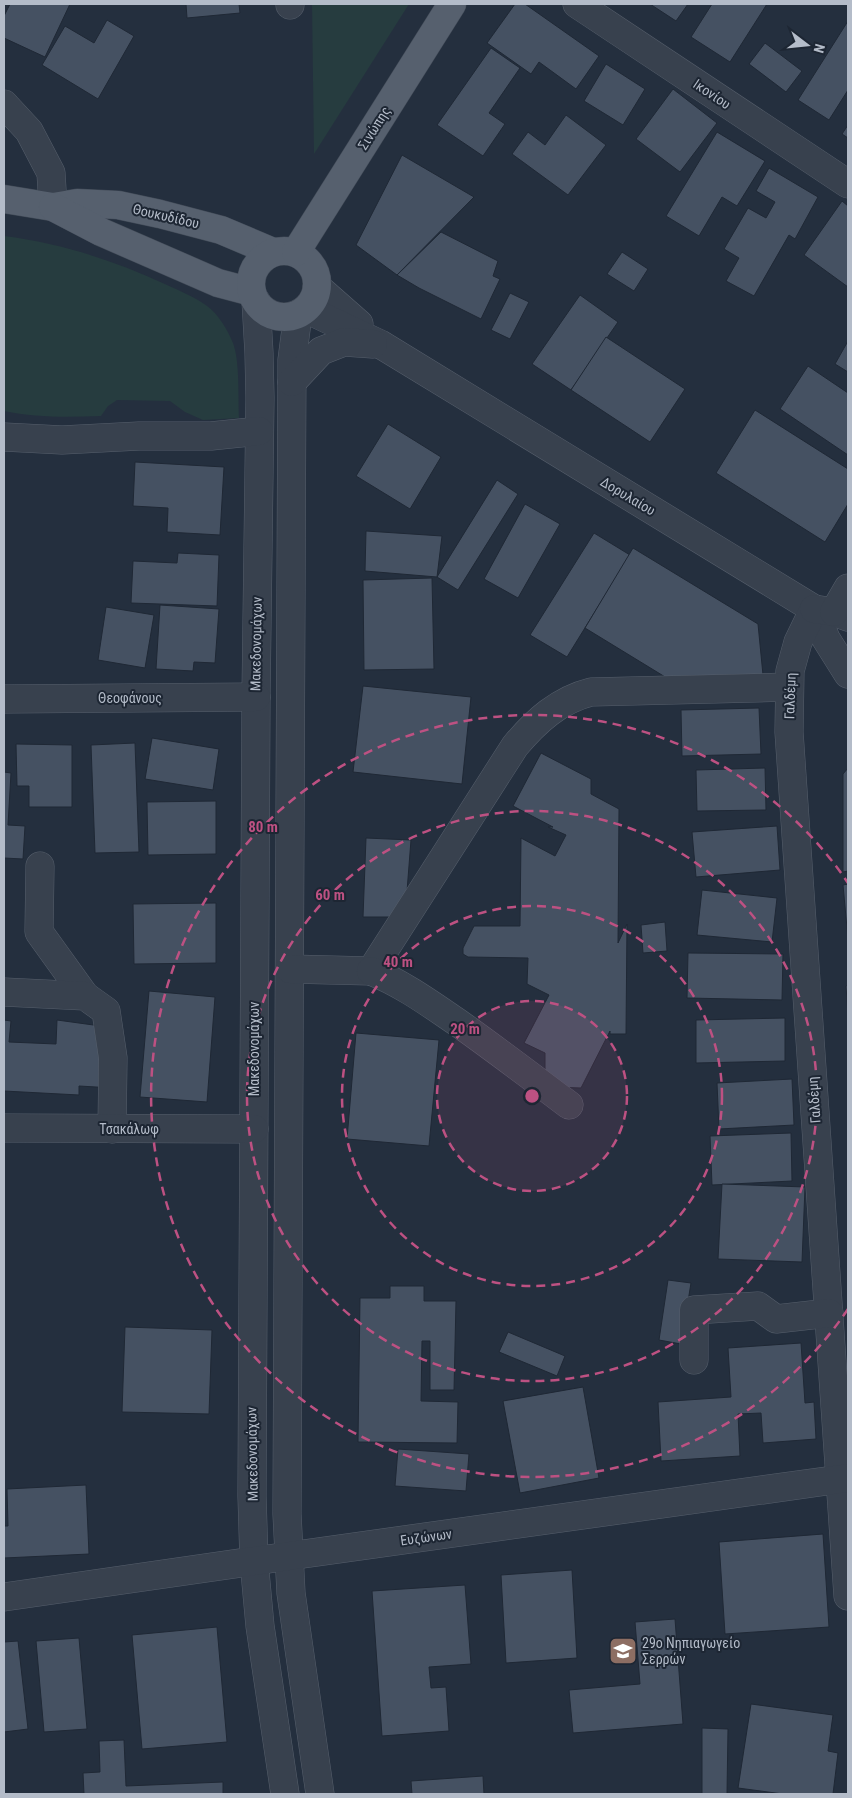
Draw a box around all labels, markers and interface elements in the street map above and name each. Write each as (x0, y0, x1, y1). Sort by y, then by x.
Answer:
north arrow (782, 20, 832, 70)
text: N (811, 42, 828, 55)
street label: Ικονίου (690, 76, 734, 112)
street label: Σινώπης (355, 103, 393, 153)
street label: Θουκυδίδου (131, 201, 201, 231)
street label: Δορυλαίου (598, 473, 658, 519)
street label: Μακεδονομάχων (247, 597, 265, 691)
street label: Γαλδέμη (781, 672, 799, 720)
street label: Θεοφάνους (98, 690, 162, 707)
text: 80 m (248, 818, 278, 836)
text: 60 m (315, 886, 345, 904)
text: 40 m (383, 953, 413, 971)
street label: Μακεδονομάχων (246, 1002, 262, 1096)
text: 20 m (450, 1020, 480, 1038)
street label: Γαλδέμη (804, 1076, 824, 1124)
centre of rings (523, 1087, 541, 1105)
street label: Τσακάλωφ (99, 1121, 159, 1138)
street label: Μακεδονομάχων (243, 1407, 261, 1501)
street label: Ευζώνων (399, 1525, 453, 1549)
place label: 29ο Νηπιαγωγείο Σερρών (642, 1635, 740, 1667)
school or university icon: 29ο Νηπιαγωγείο Σερρών (608, 1636, 638, 1666)

